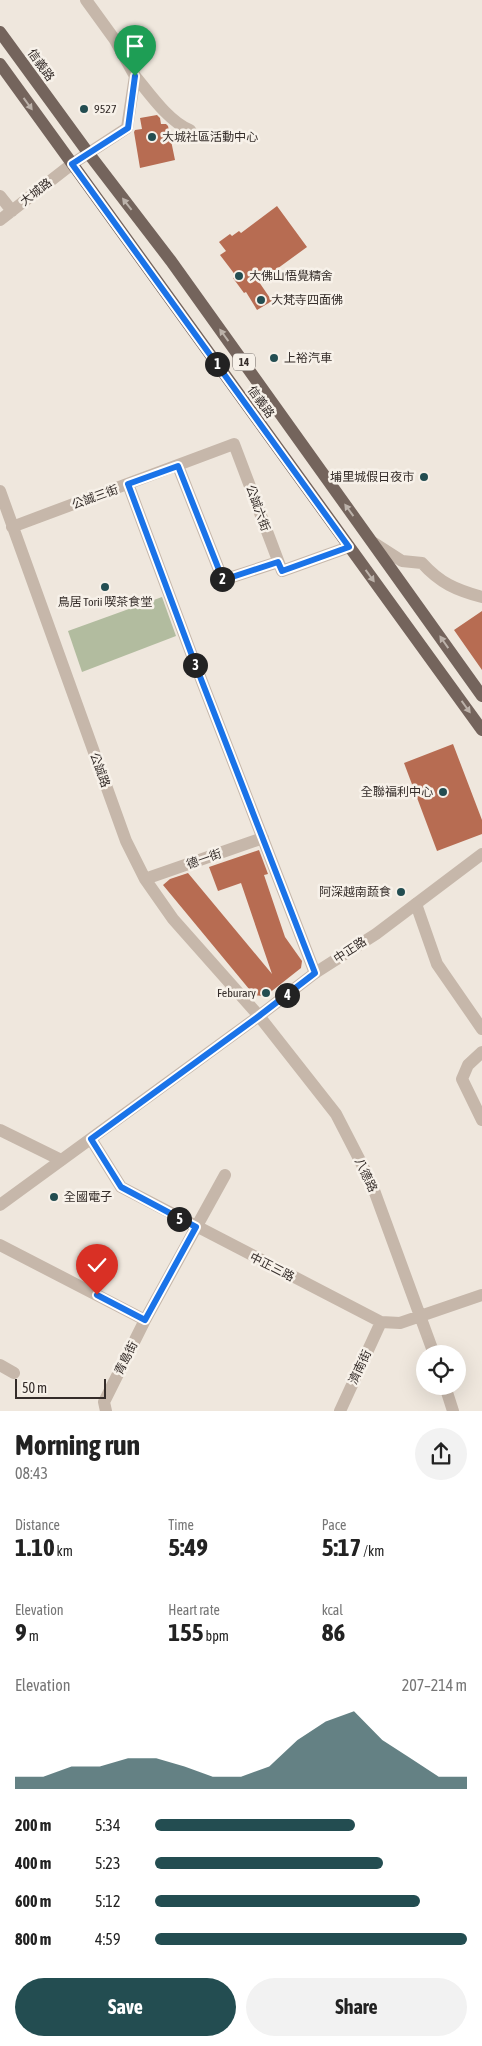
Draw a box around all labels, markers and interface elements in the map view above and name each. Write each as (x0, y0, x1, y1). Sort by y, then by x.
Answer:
pin (114, 25, 156, 76)
icon: arrive (121, 32, 149, 60)
street label: 信義路 (25, 46, 57, 84)
one-way arrow (23, 97, 34, 110)
place label: 9527 (94, 102, 117, 116)
marker: 9527 (78, 103, 90, 115)
place label: 大城社區活動中心 (162, 130, 258, 144)
marker: 大城社區活動中心 (146, 131, 158, 143)
street label: 大城路 (18, 175, 54, 209)
one-way arrow (122, 198, 133, 211)
place label: 大佛山悟覺精舍 (249, 269, 333, 283)
marker: 大佛山悟覺精舍 (233, 270, 245, 282)
place label: 大梵寺四面佛 (271, 293, 343, 307)
marker: 大梵寺四面佛 (255, 294, 267, 306)
one-way arrow (219, 328, 229, 342)
place label: 上裕汽車 (284, 351, 332, 365)
pin: 1 (204, 352, 230, 376)
marker: 上裕汽車 (268, 352, 280, 364)
road number: 14 (233, 354, 255, 371)
text: 1 (214, 356, 221, 372)
street label: 信義路 (245, 383, 277, 421)
place label: 埔里城假日夜市 (330, 470, 414, 484)
marker: 埔里城假日夜市 (418, 471, 430, 483)
street label: 公誠三街 (70, 482, 120, 512)
street label: 公誠六街 (243, 483, 273, 533)
one-way arrow (344, 504, 355, 517)
pin: 2 (210, 566, 234, 592)
one-way arrow (365, 569, 375, 583)
text: 2 (219, 571, 226, 587)
marker: 鳥居 Torii 喫茶食堂 (99, 581, 111, 593)
place label: 鳥居 Torii 喫茶食堂 (58, 595, 152, 609)
one-way arrow (439, 635, 449, 649)
pin: 3 (182, 652, 208, 678)
text: 3 (192, 657, 199, 673)
one-way arrow (460, 700, 471, 713)
street label: 公誠路 (87, 751, 113, 789)
place label: 全聯福利中心 (361, 785, 433, 799)
marker: 全聯福利中心 (437, 786, 449, 798)
street label: 德一街 (185, 847, 223, 871)
place label: 阿深越南蔬食 (319, 885, 391, 899)
marker: 阿深越南蔬食 (395, 886, 407, 898)
street label: 中正路 (331, 934, 369, 966)
pin: 4 (274, 982, 300, 1008)
place label: Feburary (217, 986, 256, 1000)
marker: Feburary (260, 987, 272, 999)
text: 4 (284, 987, 291, 1003)
street label: 八德路 (352, 1156, 380, 1194)
place label: 全國電子 (64, 1190, 112, 1204)
marker: 全國電子 (48, 1191, 60, 1203)
pin: 5 (166, 1206, 192, 1232)
text: 5 (176, 1211, 183, 1227)
pin (76, 1244, 118, 1295)
street label: 中正三路 (247, 1250, 297, 1284)
icon: check (83, 1251, 111, 1279)
street label: 青島街 (112, 1339, 140, 1377)
map controls (416, 1345, 466, 1395)
button: locate (416, 1345, 466, 1395)
street label: 濟南街 (346, 1348, 374, 1386)
scale bar (15, 1376, 106, 1399)
text: 50 m (22, 1380, 47, 1396)
button: share (415, 1428, 467, 1480)
text: Morning run (15, 1429, 140, 1461)
text: 08:43 (15, 1464, 48, 1482)
text: Distance (15, 1517, 60, 1533)
text: Time (168, 1517, 194, 1533)
text: Pace (322, 1517, 346, 1533)
text: 1.10 (15, 1533, 55, 1561)
text: 5:49 (168, 1533, 208, 1561)
text: 5:17 (322, 1533, 361, 1561)
text: km (55, 1543, 73, 1559)
text: /km (361, 1543, 384, 1559)
text: Elevation (15, 1602, 64, 1618)
text: Heart rate (168, 1602, 220, 1618)
text: kcal (322, 1602, 343, 1618)
text: 9 (15, 1618, 27, 1646)
text: 155 (168, 1618, 204, 1646)
text: 86 (322, 1618, 345, 1646)
text: m (27, 1628, 39, 1644)
text: bpm (204, 1628, 229, 1644)
text: Elevation (15, 1676, 70, 1694)
text: 207–214 m (402, 1676, 467, 1694)
text: 200 m (15, 1816, 51, 1834)
text: 5:34 (95, 1816, 120, 1834)
text: 400 m (15, 1854, 51, 1872)
text: 5:23 (95, 1854, 120, 1872)
text: 600 m (15, 1892, 51, 1910)
text: 5:12 (95, 1892, 120, 1910)
text: 800 m (15, 1930, 51, 1948)
text: 4:59 (95, 1930, 120, 1948)
button: Save (15, 1978, 236, 2036)
button: Share (246, 1978, 467, 2036)

